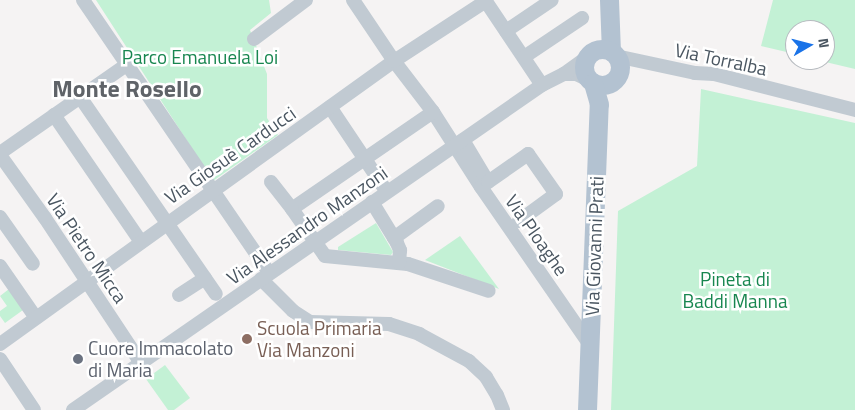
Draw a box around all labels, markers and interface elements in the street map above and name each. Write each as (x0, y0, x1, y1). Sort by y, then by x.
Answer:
north arrow (785, 20, 835, 70)
text: N (813, 37, 835, 49)
street label: Via Torralba (673, 38, 769, 80)
park label: Parco Emanuela Loi (122, 46, 278, 68)
district label: Monte Rosello (52, 75, 202, 103)
street label: Via Giosuè Carducci (160, 101, 300, 209)
street label: Via Alessandro Manzoni (222, 161, 392, 289)
street label: Via Giovanni Prati (580, 176, 608, 316)
street label: Via Pietro Micca (42, 189, 132, 307)
street label: Via Ploaghe (501, 190, 573, 280)
park label: Pineta di Baddi Manna (682, 268, 788, 312)
place label: Scuola Primaria Via Manzoni (257, 317, 381, 361)
marker: Scuola Primaria Via Manzoni (241, 333, 253, 345)
place label: Cuore Immacolato di Maria (88, 337, 233, 381)
marker: Cuore Immacolato di Maria (72, 353, 84, 365)

